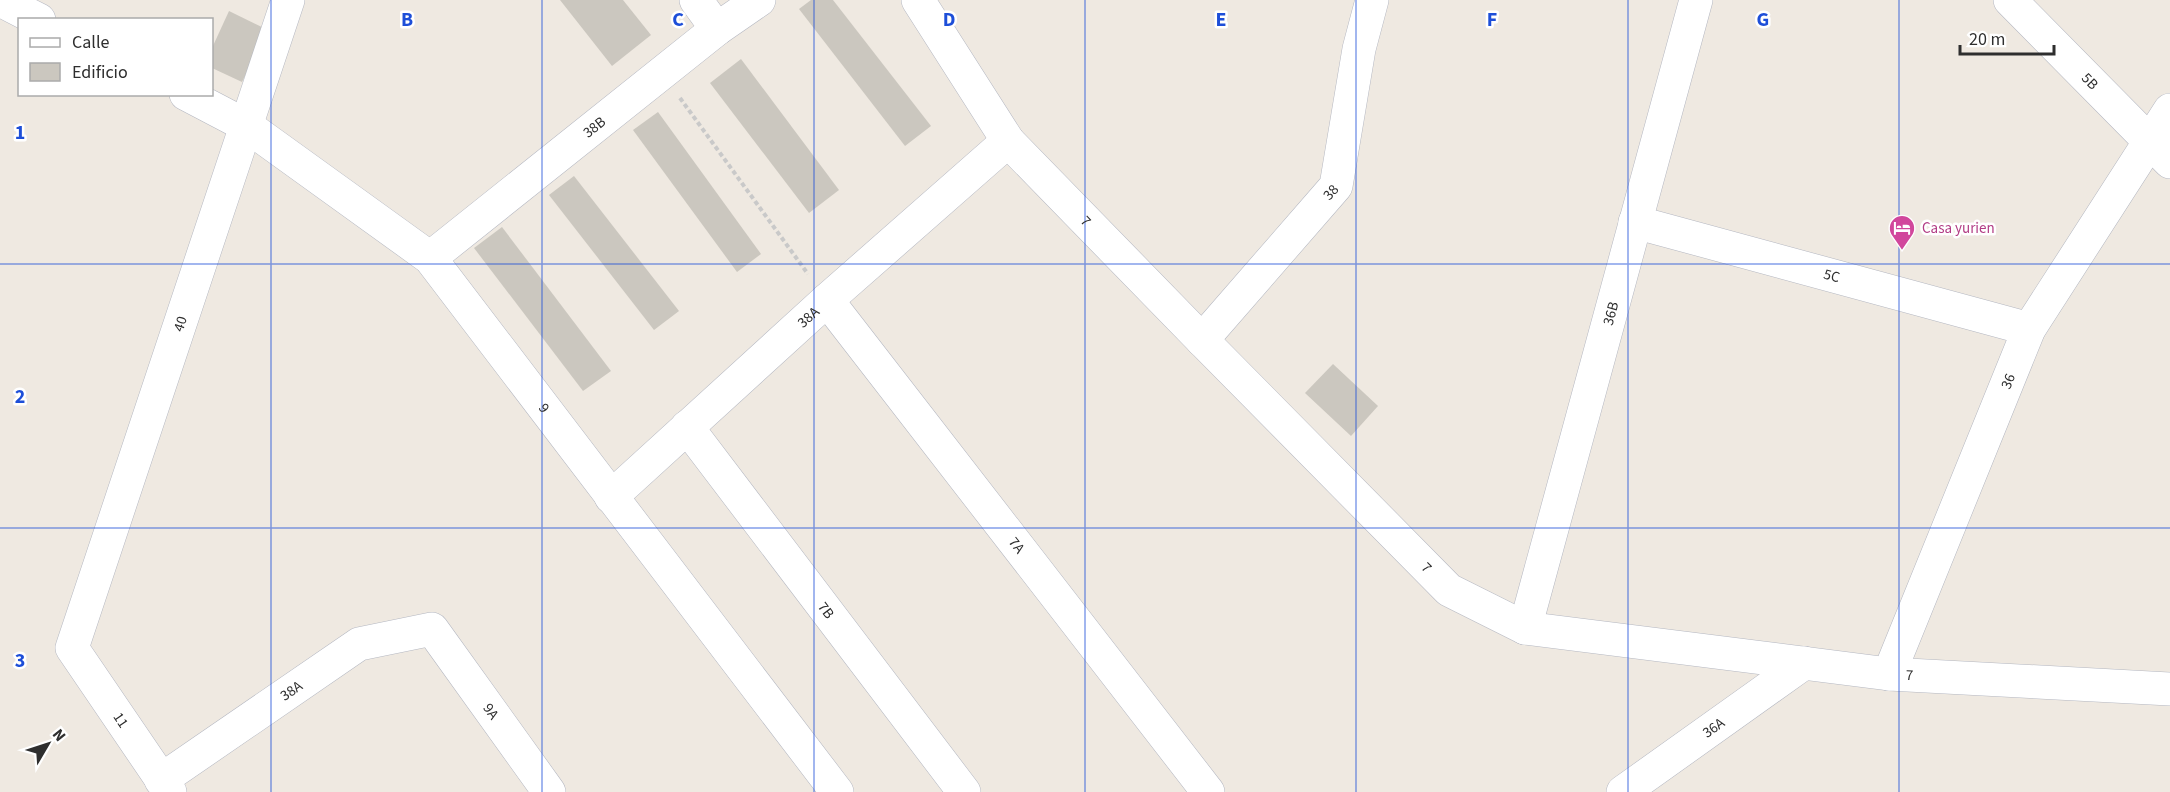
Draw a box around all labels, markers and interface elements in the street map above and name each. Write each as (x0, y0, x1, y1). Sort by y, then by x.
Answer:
text: B (401, 6, 413, 34)
text: C (672, 6, 684, 34)
text: D (943, 6, 955, 34)
text: E (1216, 6, 1226, 34)
text: F (1487, 6, 1497, 34)
text: G (1757, 6, 1769, 34)
legend (18, 18, 213, 96)
scale bar (1960, 18, 2054, 56)
text: 20 m (1969, 27, 2005, 52)
text: Calle (72, 30, 110, 55)
text: Edificio (72, 60, 128, 85)
street label: 5B (2077, 68, 2103, 95)
street label: 38B (579, 112, 610, 143)
text: 1 (15, 119, 25, 147)
street label: 38 (1318, 180, 1344, 205)
street label: 7 (1076, 211, 1096, 231)
hotel icon: Casa yurien (1887, 213, 1917, 251)
place label: Casa yurien (1922, 218, 1995, 239)
street label: 5C (1821, 264, 1843, 288)
street label: 36B (1598, 299, 1624, 328)
street label: 38A (793, 301, 825, 333)
street label: 40 (168, 313, 193, 334)
street label: 36 (1996, 371, 2021, 392)
text: 2 (15, 383, 25, 411)
street label: 9 (533, 399, 554, 418)
street label: 7A (1003, 533, 1030, 559)
street label: 7 (1416, 558, 1437, 578)
street label: 7B (812, 598, 839, 623)
text: 3 (15, 647, 25, 675)
street label: 7 (1905, 665, 1914, 686)
street label: 38A (276, 675, 308, 706)
street label: 9A (478, 699, 504, 725)
street label: 11 (108, 708, 133, 732)
street label: 36A (1698, 712, 1730, 743)
north arrow (18, 714, 78, 774)
text: N (47, 724, 71, 746)

